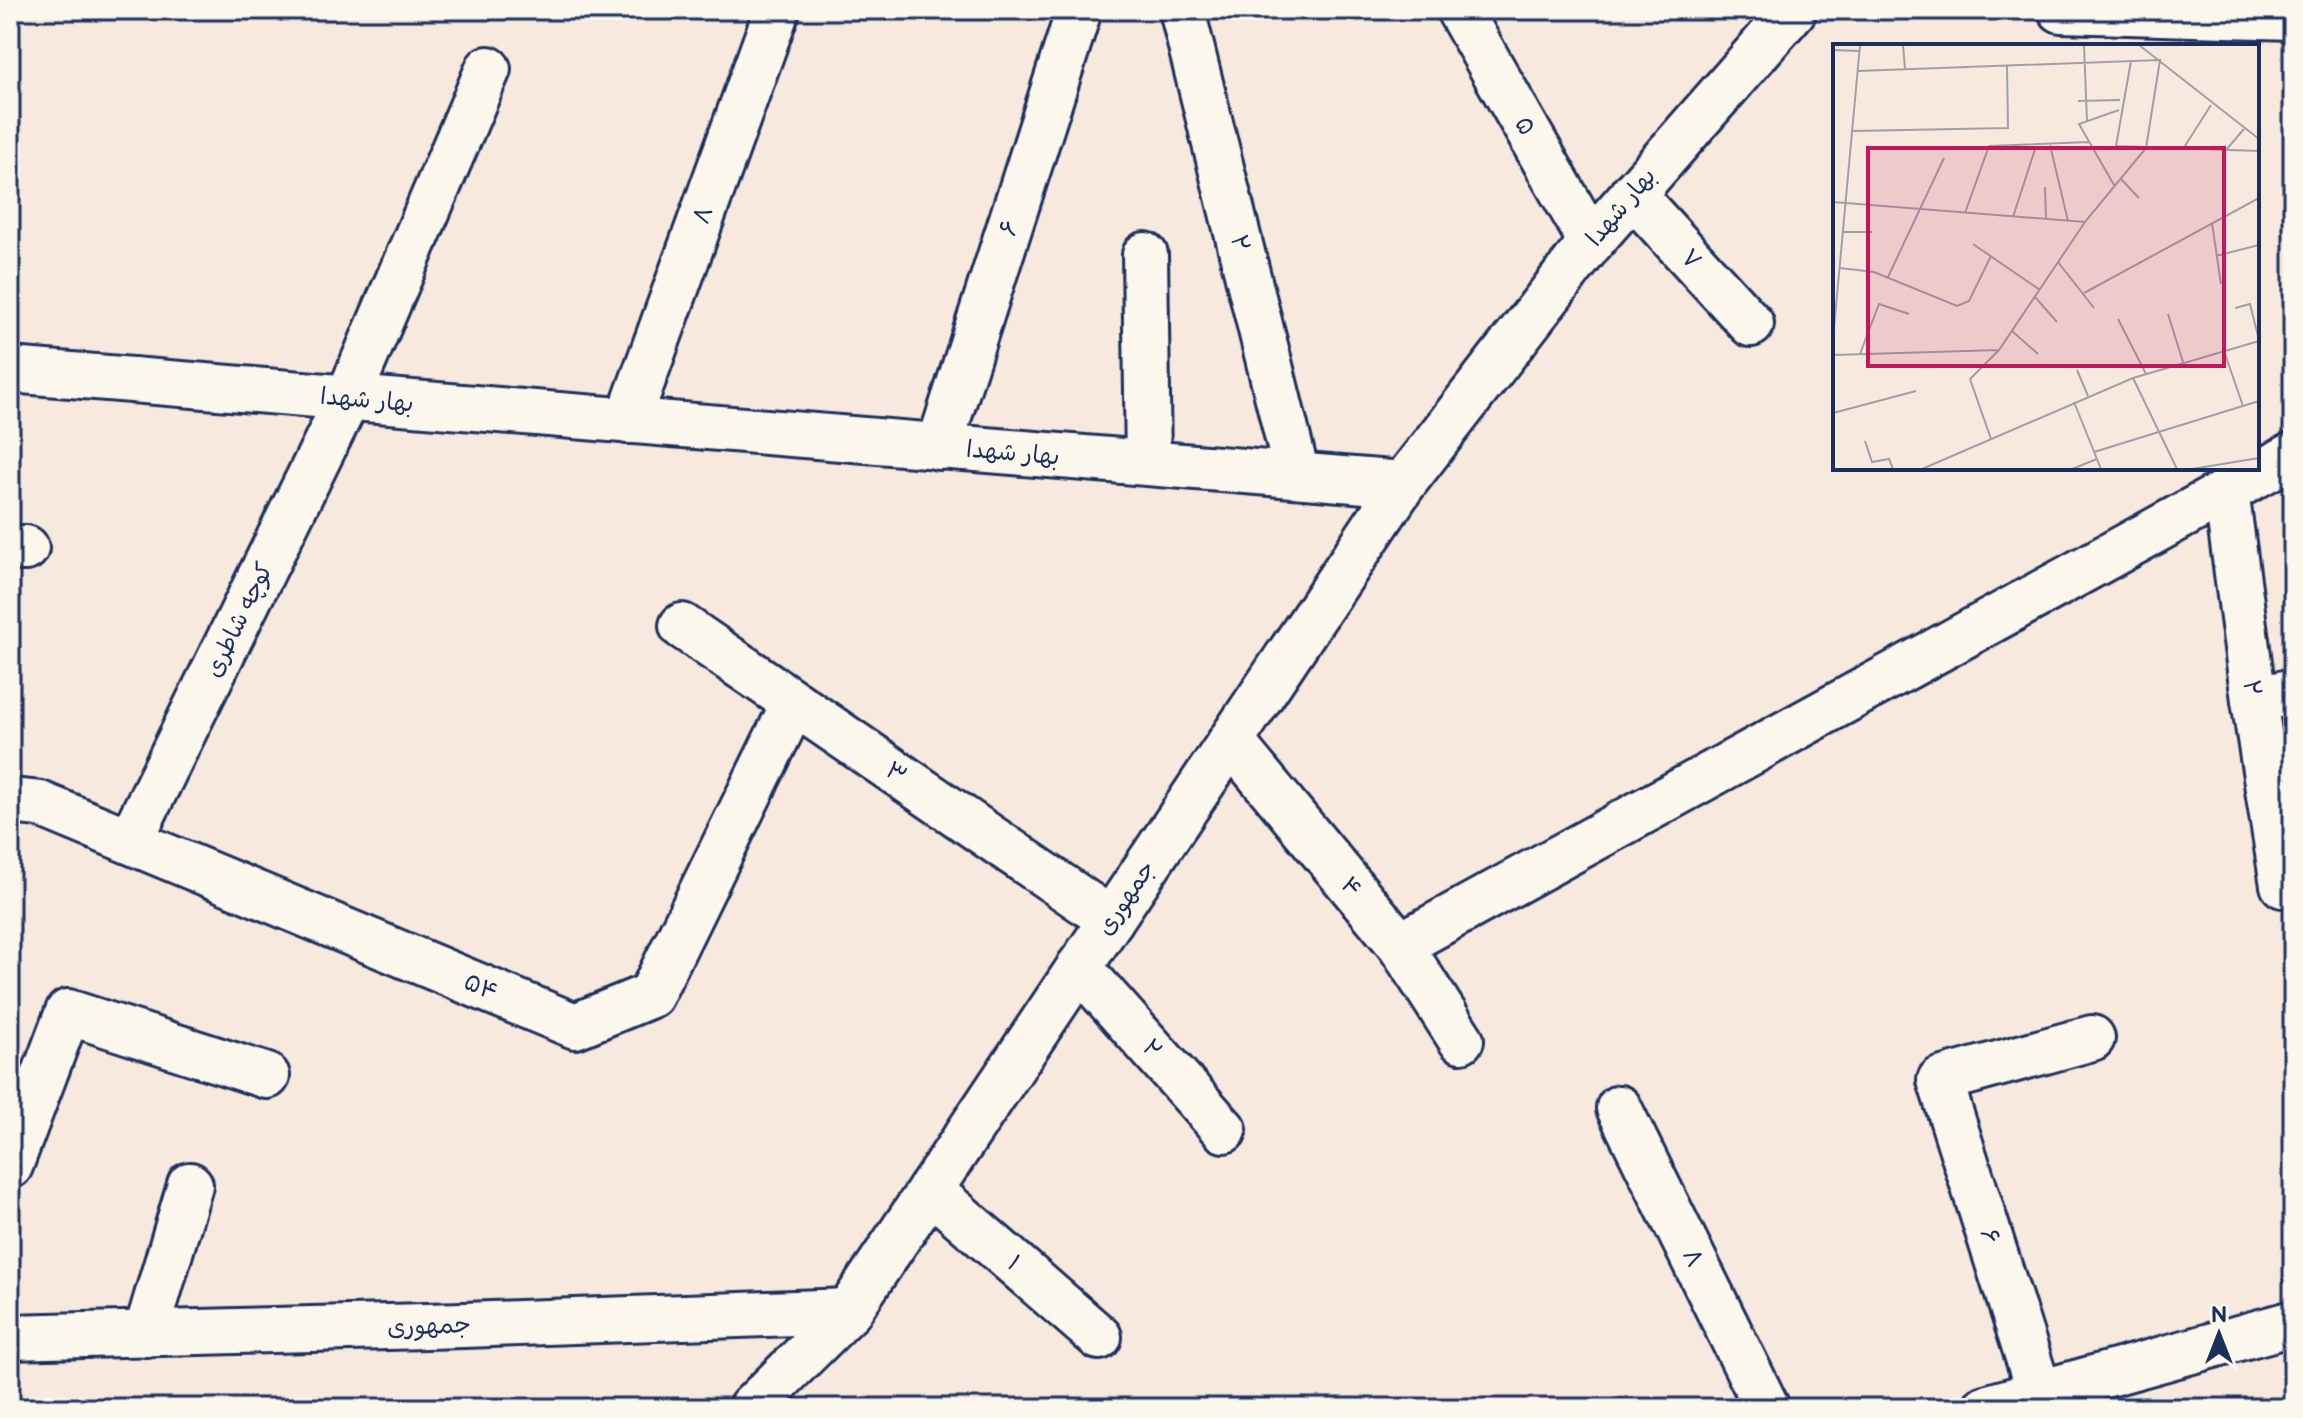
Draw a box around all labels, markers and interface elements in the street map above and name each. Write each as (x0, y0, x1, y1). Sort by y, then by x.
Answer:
inset map (1833, 44, 2259, 470)
street label: ۵ (1508, 112, 1542, 140)
street label: بهار شهدا (1580, 162, 1662, 252)
street label: ۸ (686, 202, 720, 228)
street label: ۶ (993, 217, 1025, 239)
street label: ۲ (1224, 232, 1256, 254)
street label: ۷ (1675, 243, 1707, 275)
street label: بهار شهدا (319, 381, 415, 419)
street label: بهار شهدا (965, 434, 1061, 472)
street label: کوچه شاطری (199, 558, 279, 682)
street label: ۲ (2237, 678, 2267, 698)
street label: ۳ (880, 755, 912, 791)
street label: جمهوری (1091, 855, 1162, 941)
street label: ۴ (1334, 871, 1368, 903)
street label: ۵۴ (459, 967, 503, 1007)
street label: ۲ (1136, 1033, 1168, 1065)
street label: ۶ (1974, 1225, 2006, 1247)
street label: ۸ (1676, 1244, 1710, 1272)
street label: ۱ (1001, 1249, 1027, 1277)
north arrow (2179, 1294, 2259, 1374)
text: N (2211, 1302, 2227, 1329)
street label: جمهوری (387, 1310, 471, 1343)

